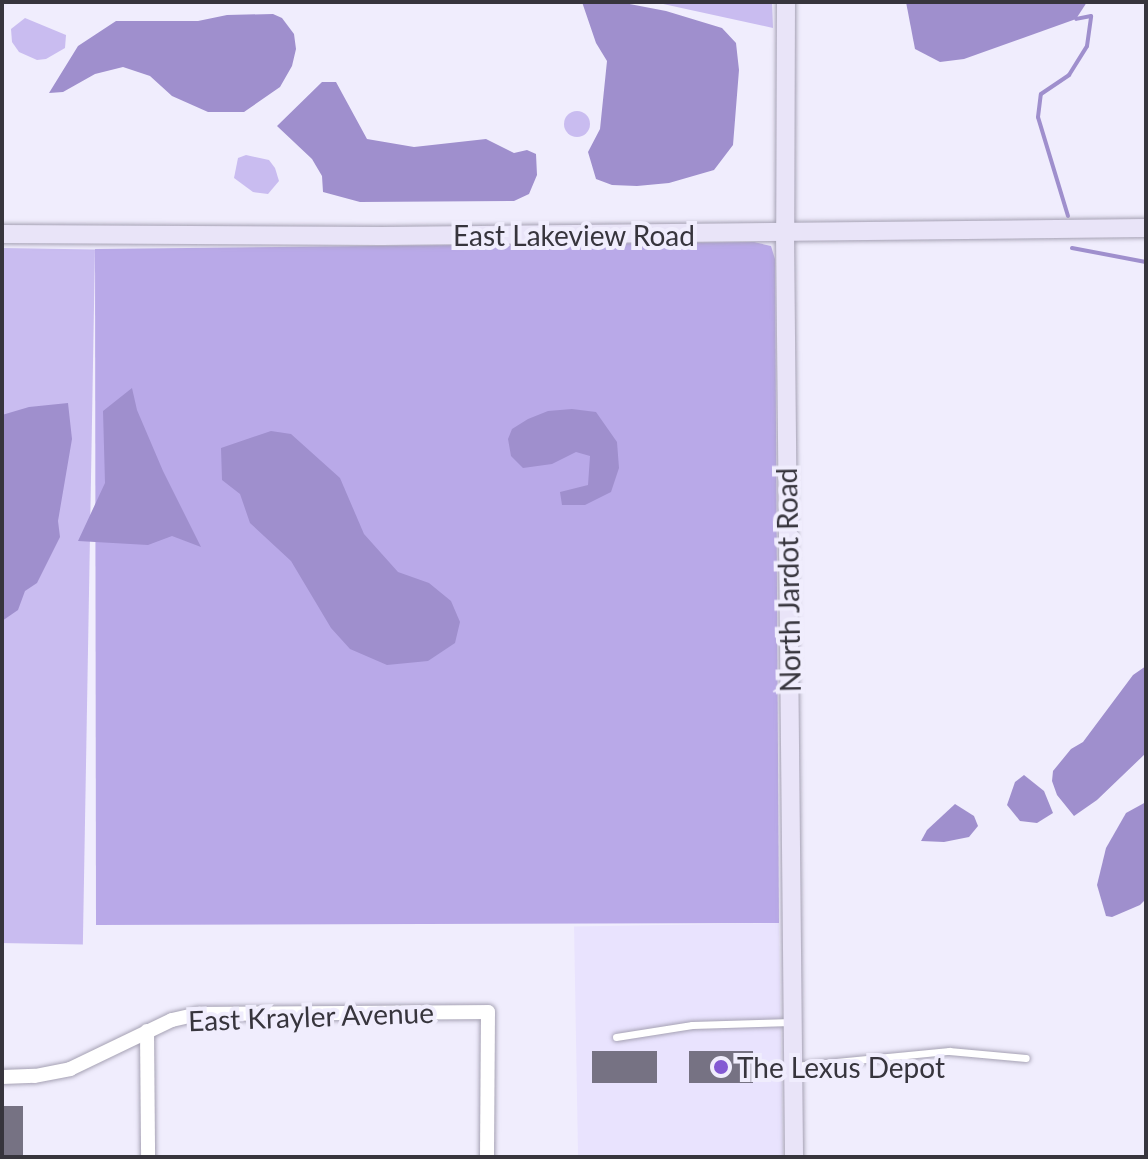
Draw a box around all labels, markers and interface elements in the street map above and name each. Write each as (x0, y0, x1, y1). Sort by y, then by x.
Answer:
street label: East Lakeview Road (453, 218, 695, 252)
street label: North Jardot Road (769, 467, 807, 693)
street label: East Krayler Avenue (187, 995, 435, 1037)
place label: The Lexus Depot (737, 1050, 945, 1084)
marker: The Lexus Depot (712, 1058, 730, 1076)

